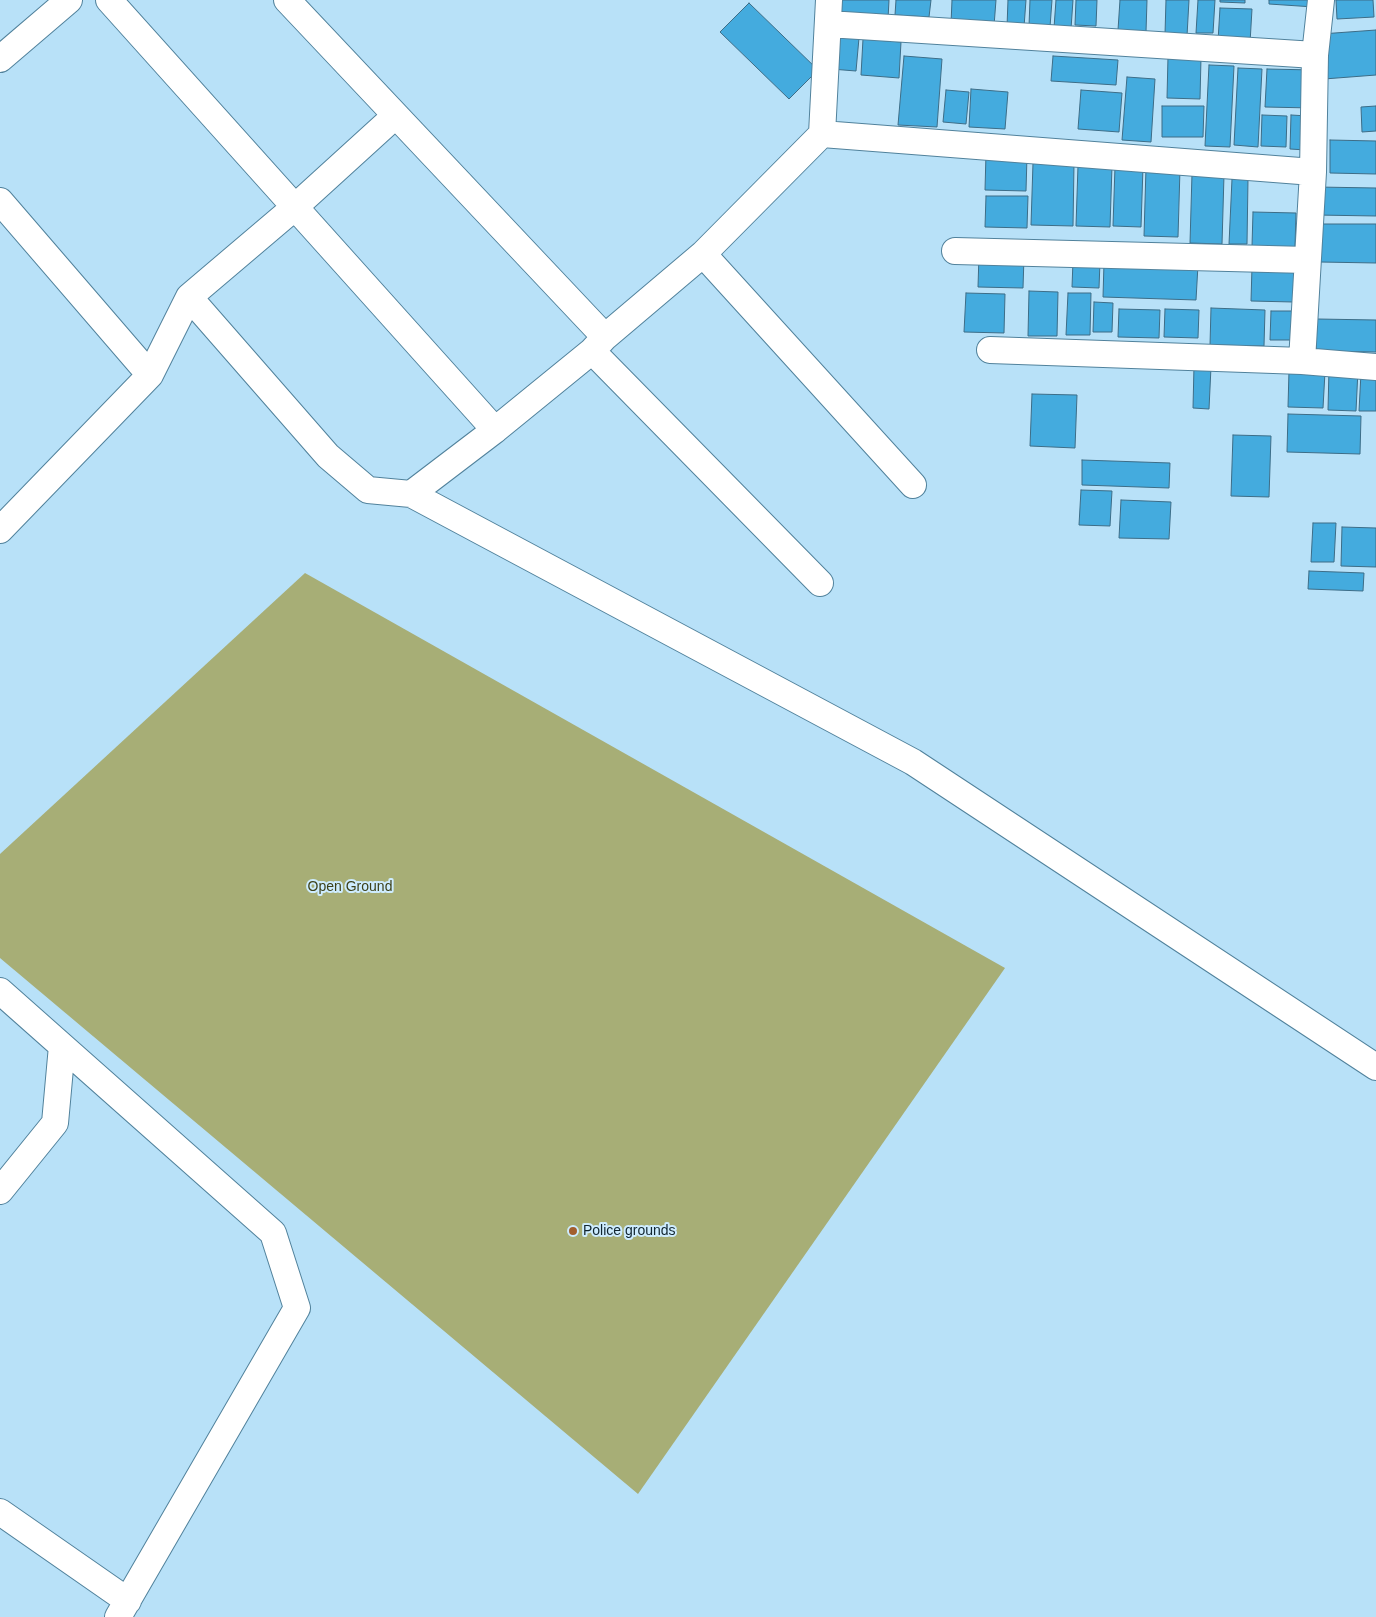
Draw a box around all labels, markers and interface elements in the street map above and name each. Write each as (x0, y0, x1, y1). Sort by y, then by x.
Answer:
park label: Open Ground (308, 879, 392, 895)
place label: Police grounds (583, 1223, 676, 1239)
marker: Police grounds (567, 1225, 579, 1237)

